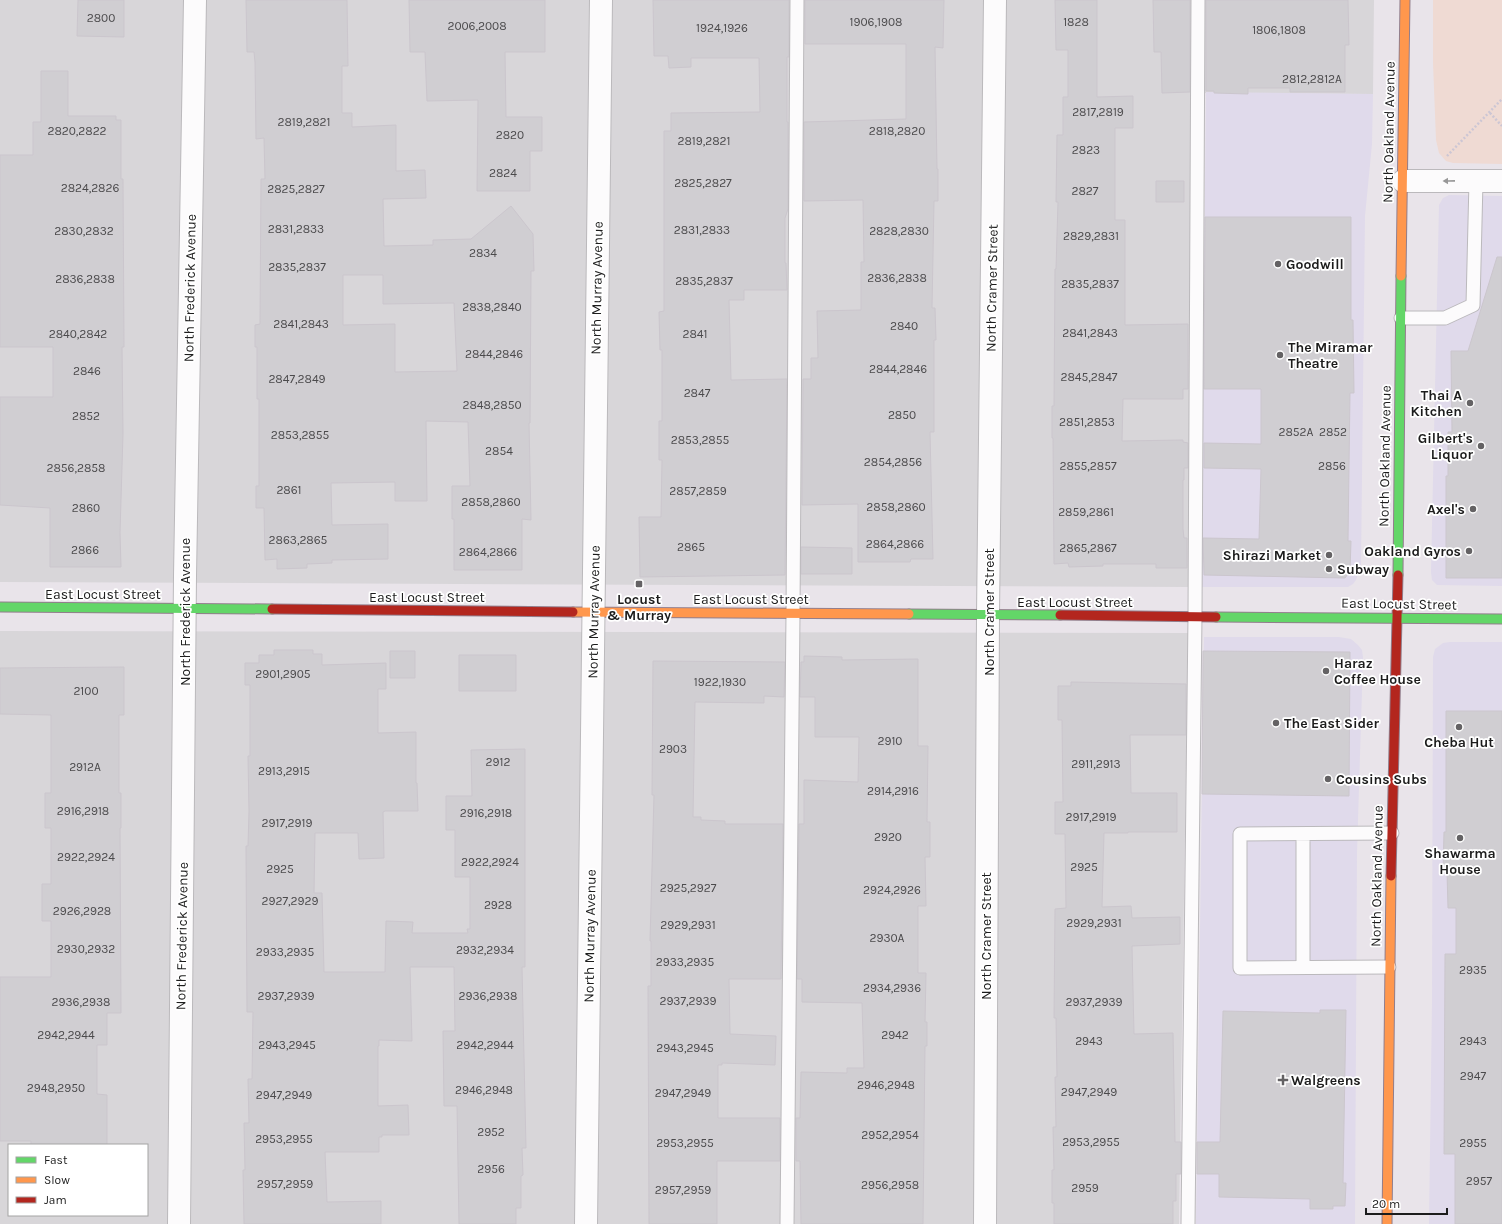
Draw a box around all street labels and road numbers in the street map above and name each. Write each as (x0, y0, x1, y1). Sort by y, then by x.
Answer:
street label: North Oakland Avenue (1379, 61, 1399, 203)
street label: North Frederick Avenue (180, 214, 200, 362)
street label: North Murray Avenue (587, 221, 607, 355)
street label: North Cramer Street (982, 224, 1002, 352)
street label: North Oakland Avenue (1375, 385, 1395, 527)
street label: North Frederick Avenue (177, 538, 194, 686)
street label: North Murray Avenue (584, 545, 604, 679)
street label: North Cramer Street (981, 548, 998, 676)
street label: East Locust Street (45, 586, 161, 603)
street label: East Locust Street (369, 589, 485, 606)
street label: East Locust Street (693, 591, 809, 608)
street label: East Locust Street (1017, 594, 1133, 611)
street label: East Locust Street (1341, 594, 1457, 614)
street label: North Oakland Avenue (1367, 805, 1387, 947)
street label: North Frederick Avenue (172, 862, 192, 1010)
street label: North Murray Avenue (580, 869, 600, 1003)
street label: North Cramer Street (978, 872, 995, 1000)

